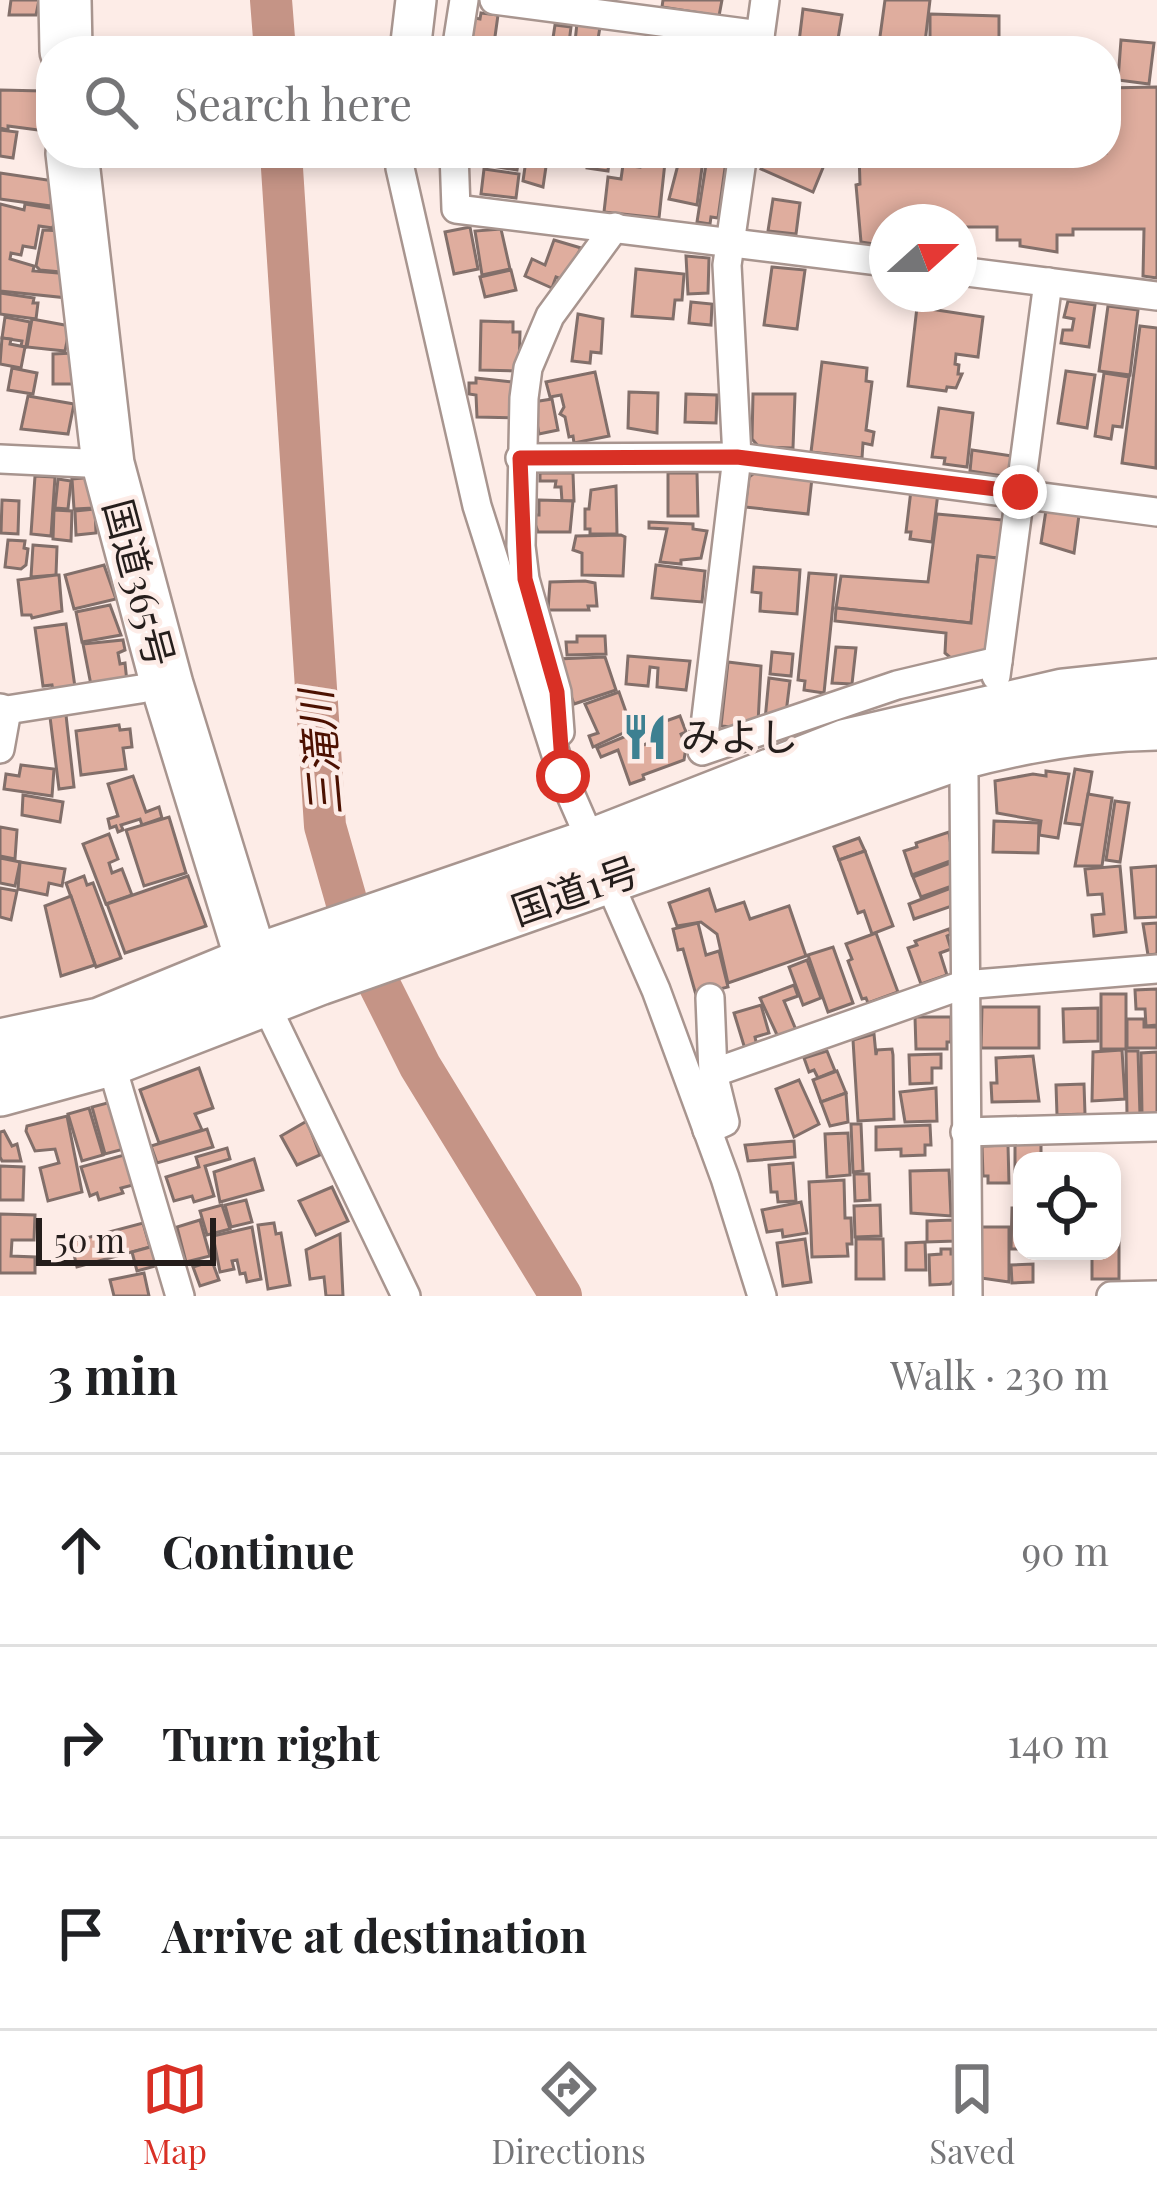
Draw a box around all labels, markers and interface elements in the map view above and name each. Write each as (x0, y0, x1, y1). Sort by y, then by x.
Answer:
search box (36, 36, 1121, 168)
icon: search (78, 69, 144, 135)
text: Search here (174, 72, 412, 132)
north arrow (869, 204, 977, 312)
route end (993, 465, 1047, 519)
street label: 国道365号 (94, 493, 188, 672)
water label: 三滝川 (285, 684, 352, 818)
place label: みよし (681, 709, 798, 761)
restaurant icon: みよし (620, 712, 670, 762)
route start (536, 749, 590, 803)
street label: 国道1号 (504, 843, 645, 935)
map controls (1013, 1152, 1121, 1260)
button: locate (1013, 1152, 1121, 1260)
scale bar (36, 1212, 216, 1265)
text: 50 m (54, 1217, 125, 1261)
text: 3 min (48, 1340, 178, 1408)
text: Walk · 230 m (890, 1348, 1109, 1400)
icon: ahead (48, 1517, 114, 1583)
text: Continue (162, 1520, 354, 1580)
text: 90 m (1021, 1524, 1109, 1576)
icon: right (48, 1709, 114, 1775)
text: Turn right (162, 1712, 380, 1772)
text: 140 m (1008, 1716, 1109, 1768)
icon: arrive (48, 1901, 114, 1967)
text: Arrive at destination (162, 1904, 587, 1964)
tab: Map (142, 2056, 208, 2172)
tab: Directions (491, 2056, 646, 2172)
tab: Saved (929, 2056, 1015, 2172)

